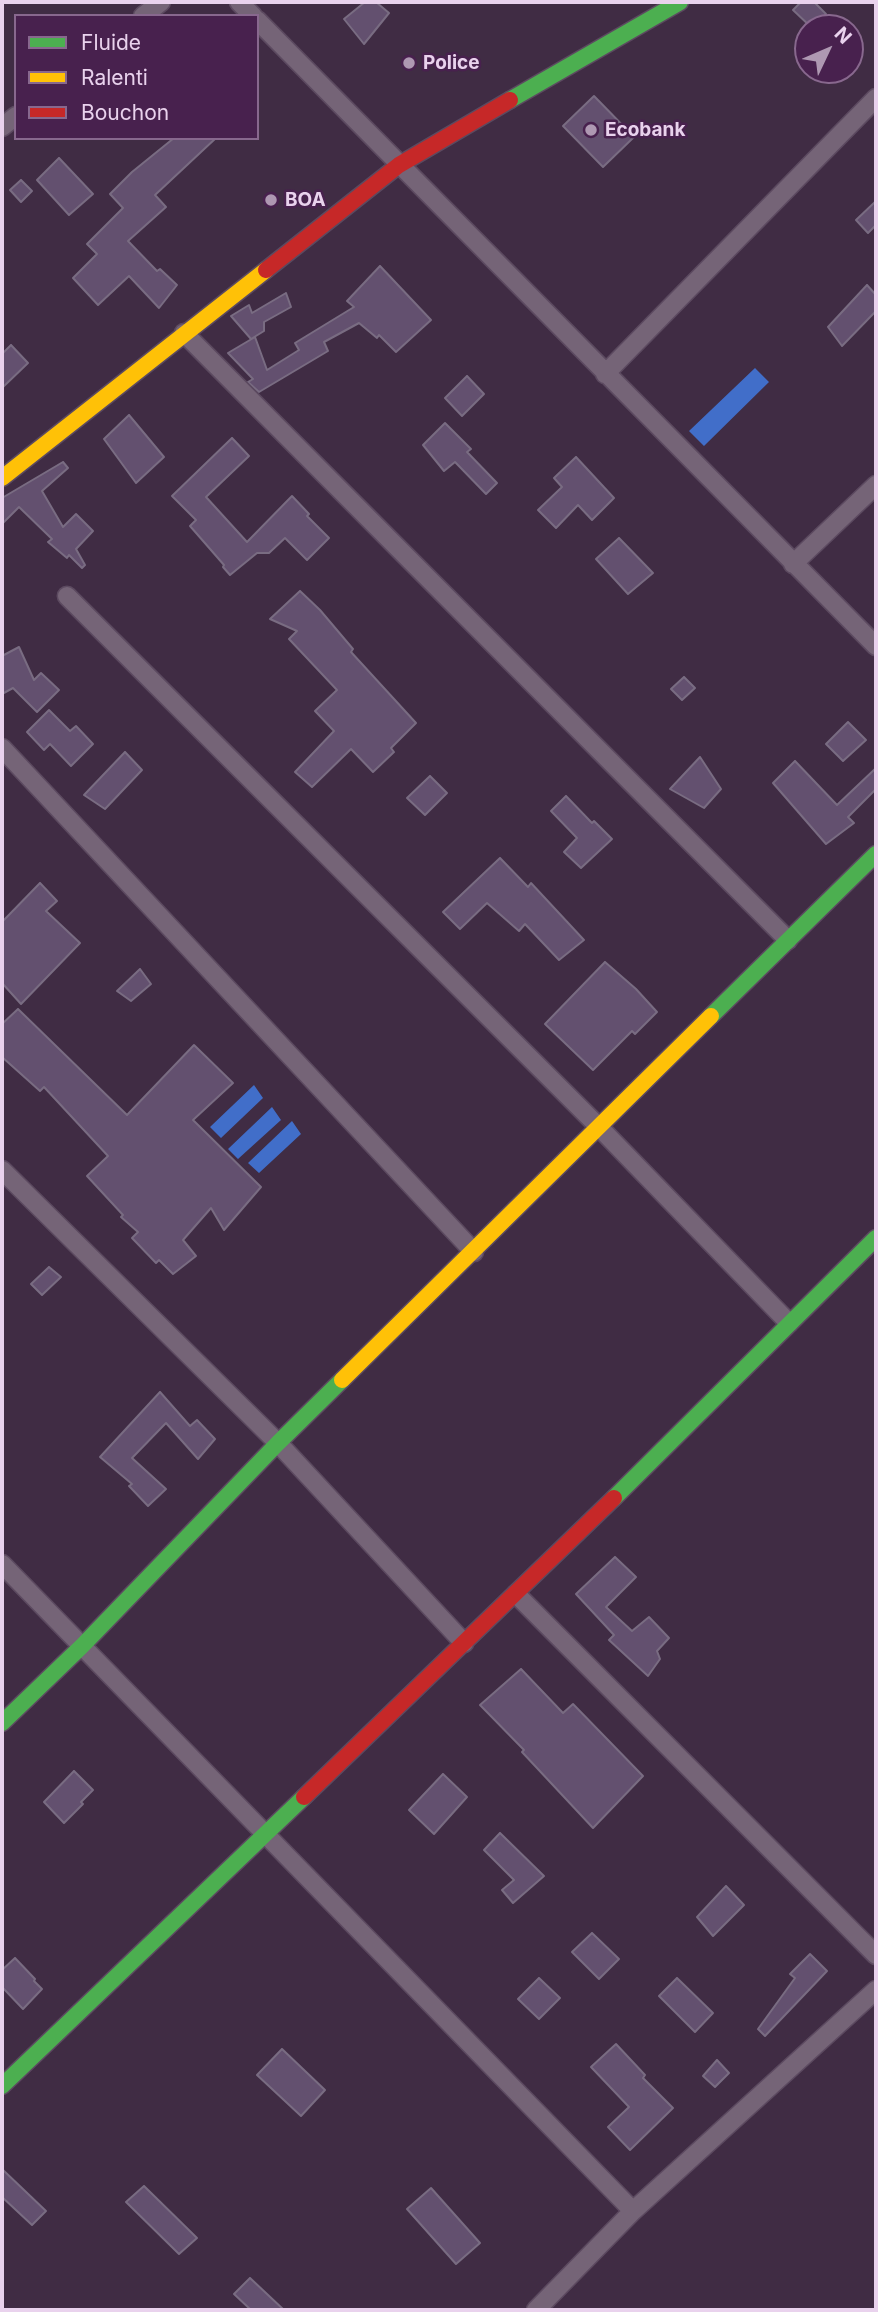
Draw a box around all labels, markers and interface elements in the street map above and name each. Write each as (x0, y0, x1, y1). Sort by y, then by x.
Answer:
legend (14, 14, 259, 140)
north arrow (794, 14, 864, 84)
text: N (830, 22, 856, 49)
text: Fluide (81, 30, 141, 55)
place label: Police (423, 52, 480, 74)
marker: Police (401, 55, 417, 71)
text: Ralenti (81, 65, 148, 90)
text: Bouchon (81, 100, 169, 125)
place label: Ecobank (605, 119, 685, 141)
marker: Ecobank (583, 122, 599, 138)
place label: BOA (285, 189, 326, 211)
marker: BOA (263, 192, 279, 208)

